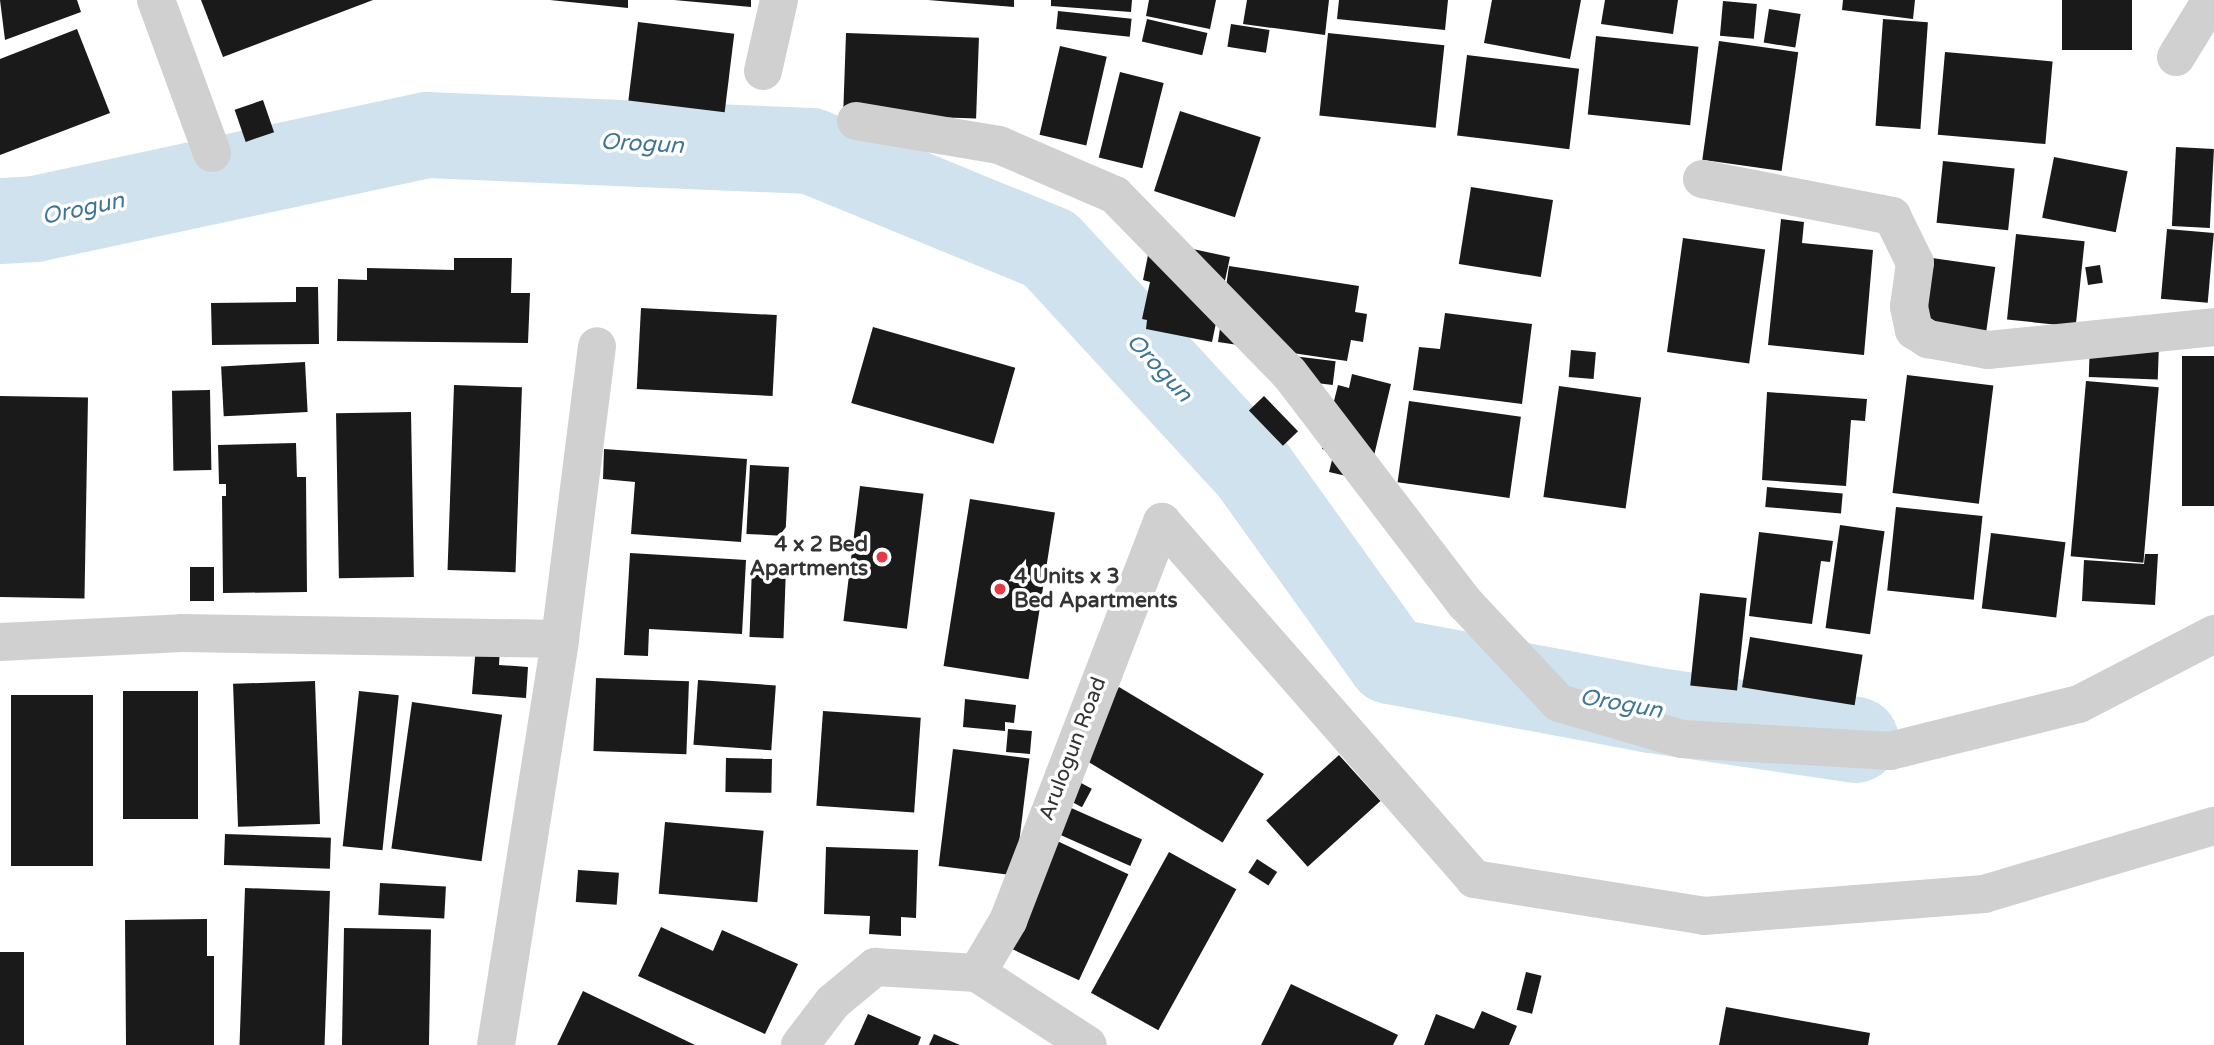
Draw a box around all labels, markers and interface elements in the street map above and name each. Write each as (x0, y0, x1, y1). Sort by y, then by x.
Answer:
water label: Orogun (600, 128, 684, 160)
water label: Orogun (39, 187, 127, 231)
water label: Orogun (1120, 328, 1198, 408)
place label: 4 x 2 Bed Apartments (750, 532, 868, 582)
marker: 4 x 2 Bed Apartments (874, 549, 890, 565)
place label: 4 Units x 3 Bed Apartments (1014, 564, 1178, 614)
marker: 4 Units x 3 Bed Apartments (992, 581, 1008, 597)
street label: Arulogun Road (1034, 674, 1112, 824)
water label: Orogun (1578, 683, 1664, 725)

